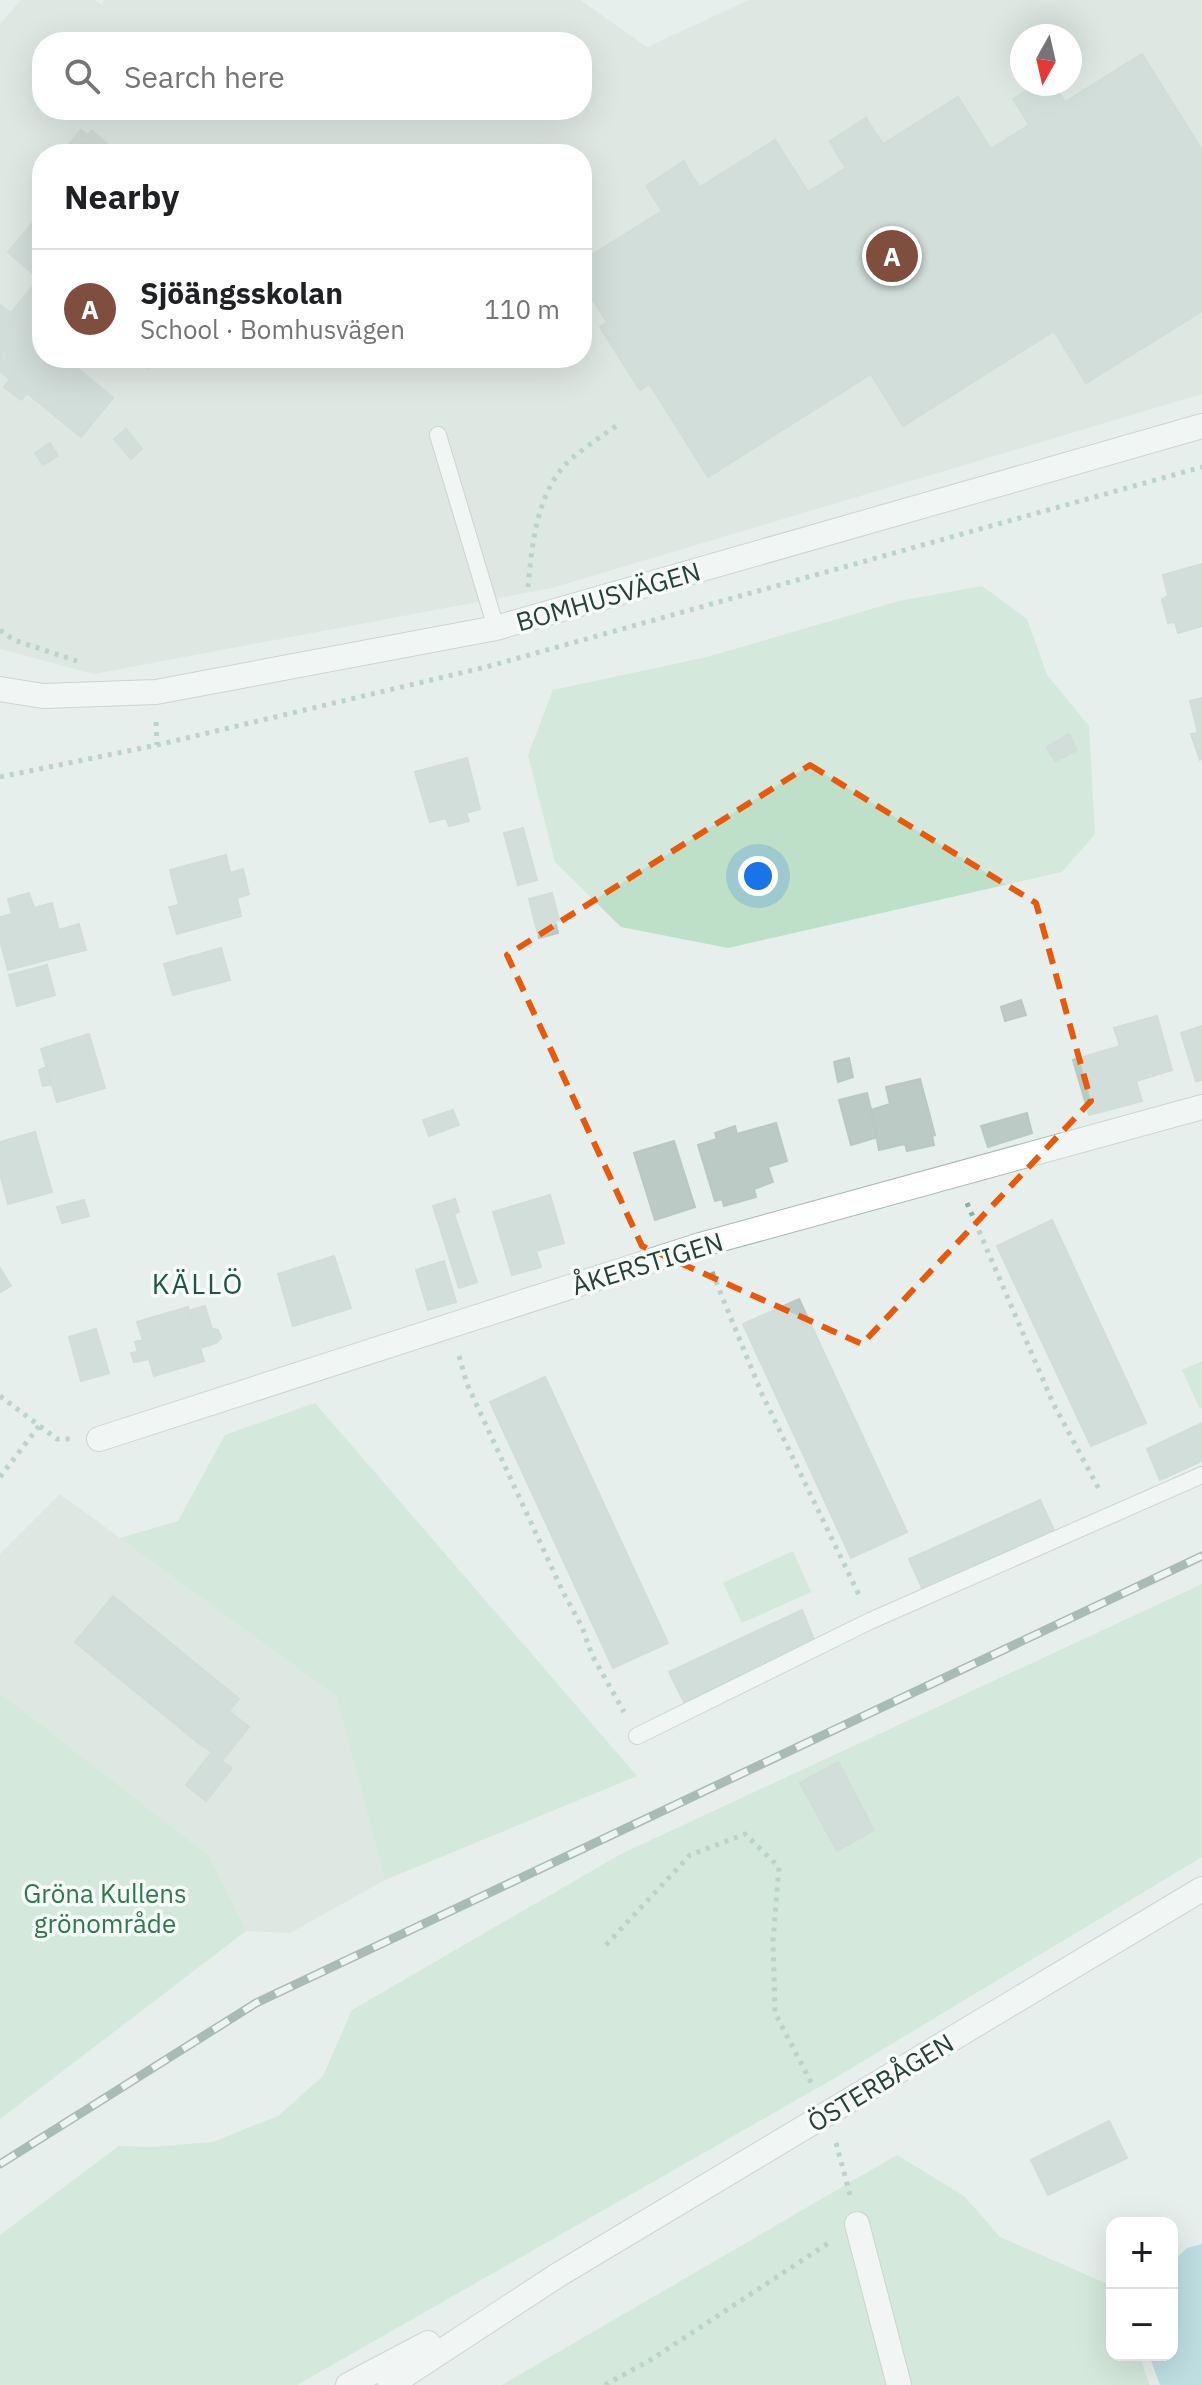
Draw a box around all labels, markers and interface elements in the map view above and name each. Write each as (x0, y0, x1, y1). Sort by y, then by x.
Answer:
north arrow (1010, 24, 1082, 96)
search box (32, 32, 592, 120)
icon: search (60, 54, 104, 98)
text: Search here (124, 57, 285, 96)
text: Nearby (64, 174, 179, 218)
pin: A (866, 226, 918, 286)
text: Sjöängsskolan (140, 273, 343, 312)
text: A (81, 292, 99, 326)
text: 110 m (484, 292, 560, 326)
text: School · Bomhusvägen (140, 312, 405, 346)
street label: BOMHUSVÄGEN (512, 553, 704, 639)
your location (738, 856, 778, 896)
street label: ÅKERSTIGEN (567, 1224, 727, 1302)
district label: KÄLLÖ (152, 1265, 244, 1302)
park label: Gröna Kullens grönområde (23, 1876, 187, 1940)
street label: ÖSTERBÅGEN (801, 2025, 959, 2139)
map controls (1106, 2217, 1178, 2361)
button: + (1106, 2217, 1178, 2289)
button: − (1106, 2289, 1178, 2361)

